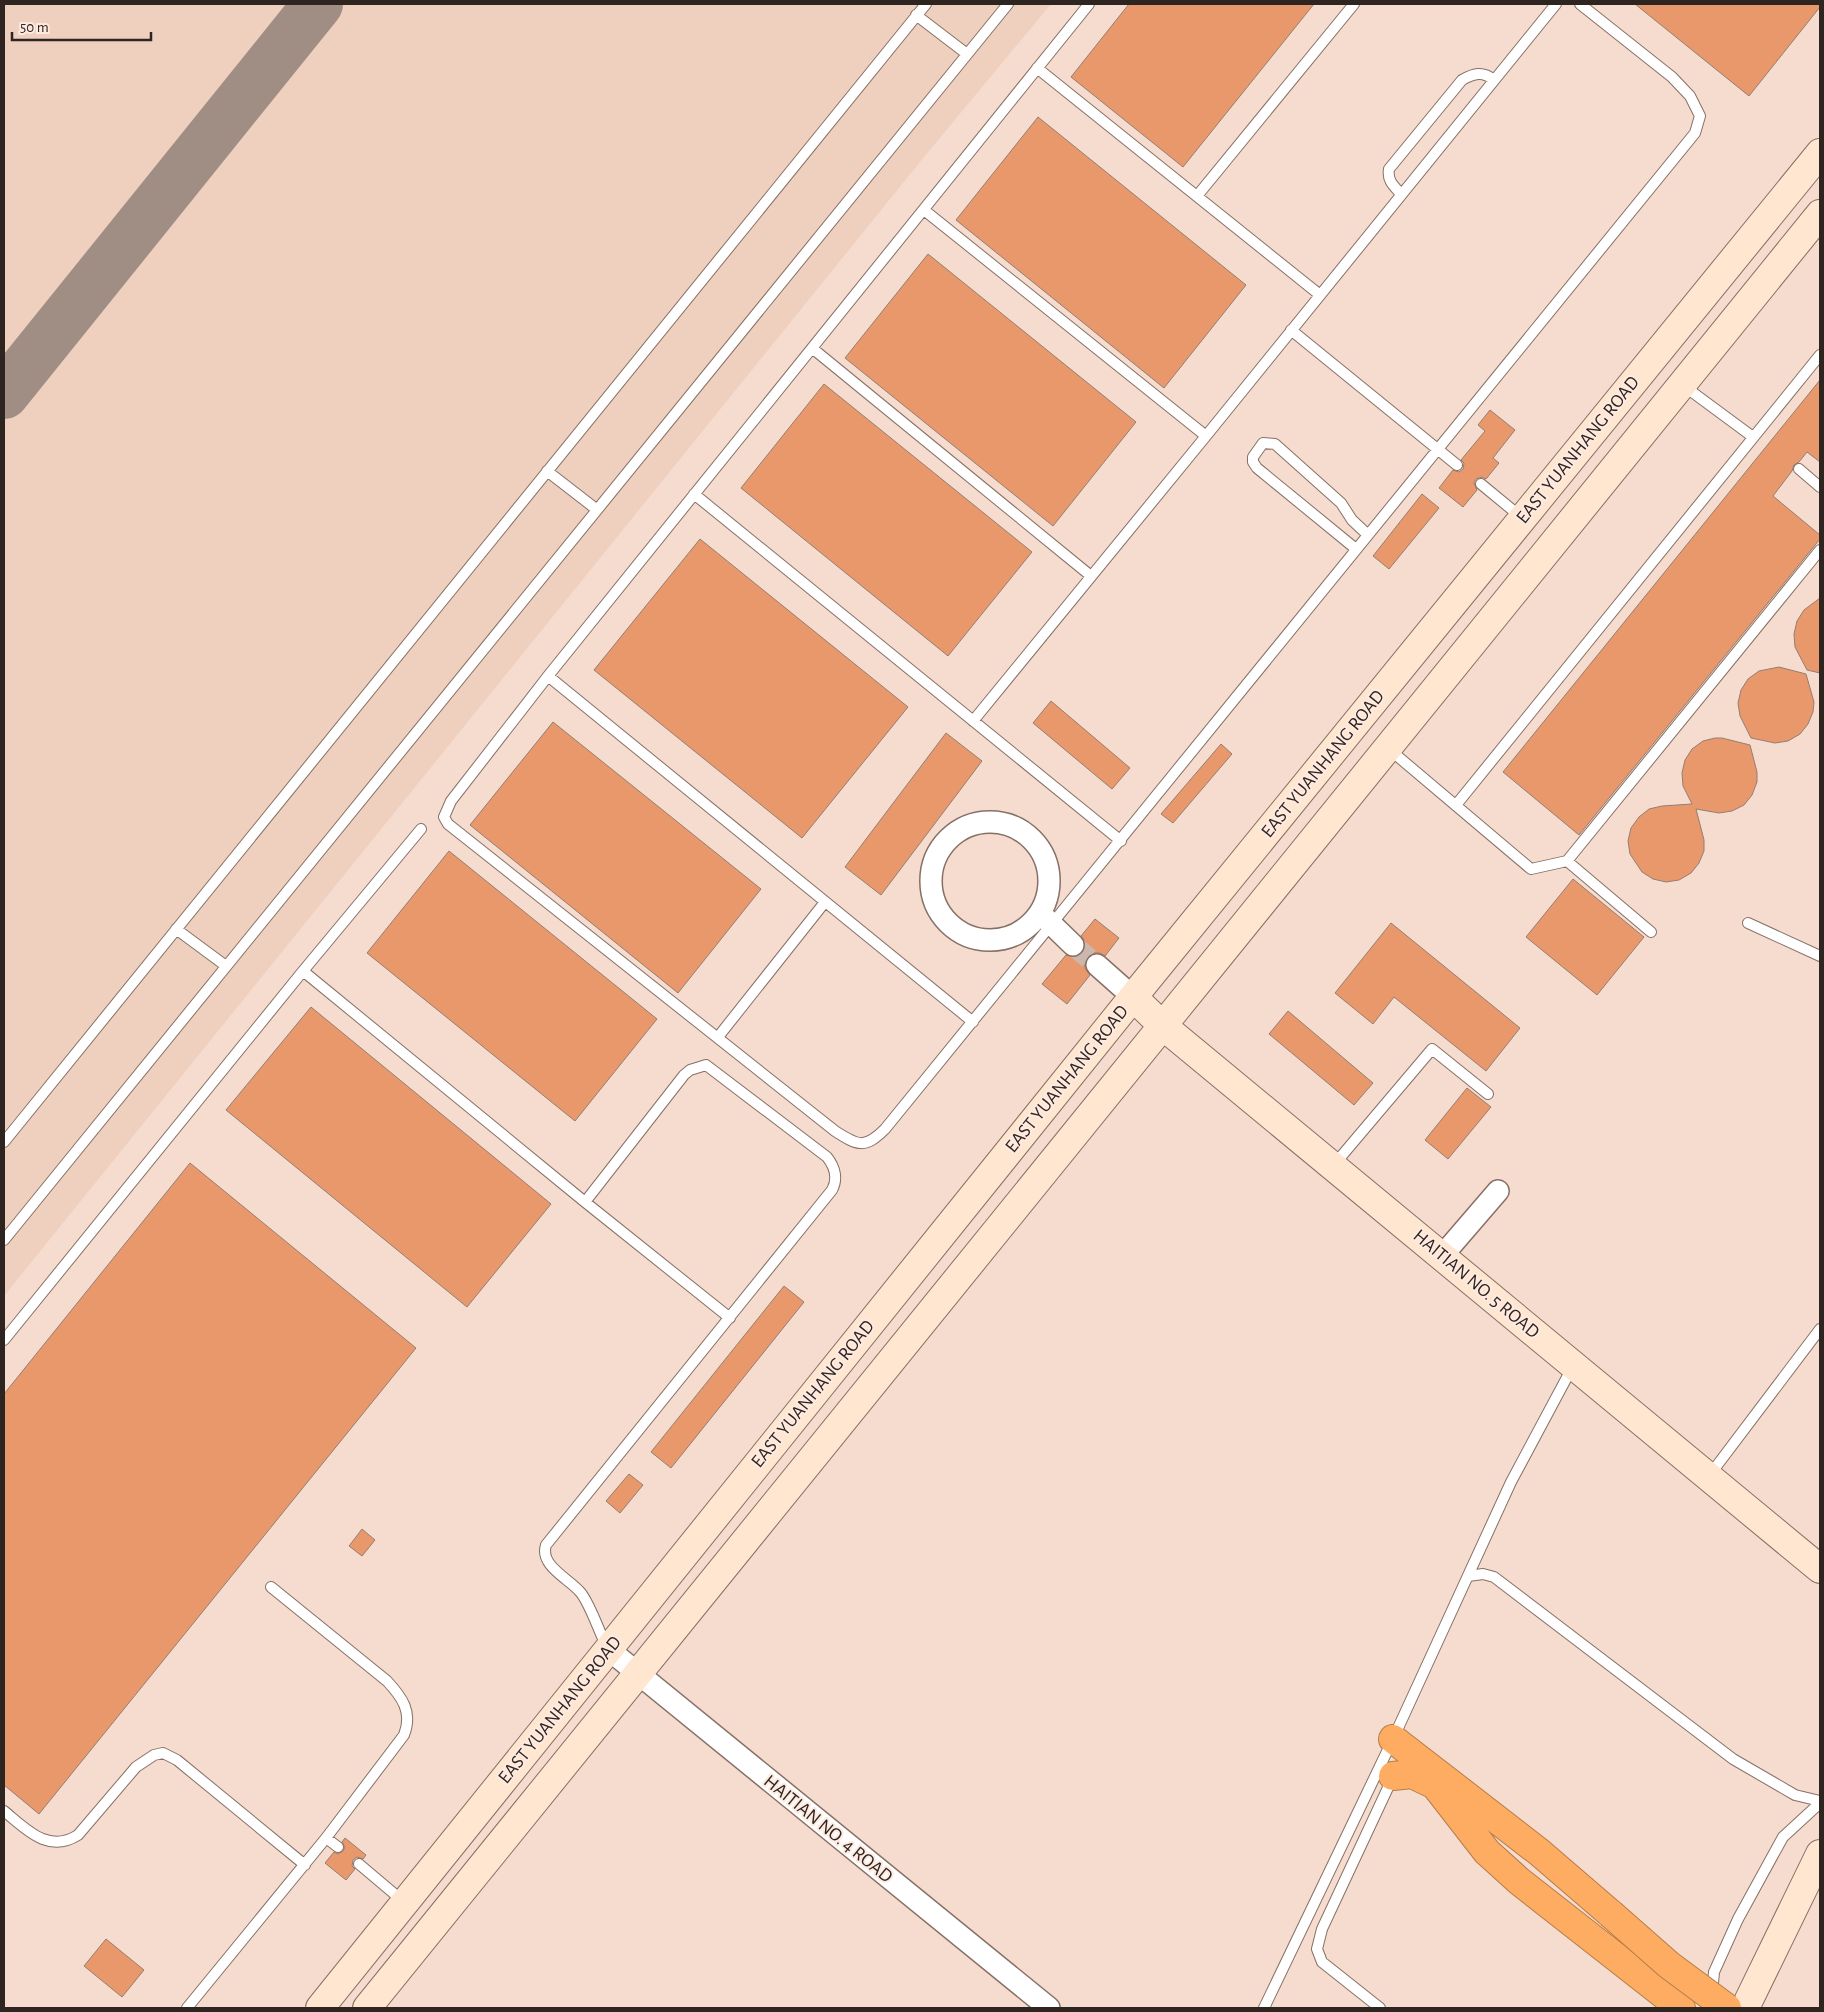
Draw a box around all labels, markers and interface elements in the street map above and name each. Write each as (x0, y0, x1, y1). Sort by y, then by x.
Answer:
scale bar (12, 10, 151, 42)
text: 50 m (20, 20, 49, 35)
street label: EAST YUANHANG ROAD (1513, 373, 1643, 527)
street label: EAST YUANHANG ROAD (1258, 687, 1388, 841)
street label: EAST YUANHANG ROAD (1002, 1002, 1132, 1156)
street label: HAITIAN NO. 5 ROAD (1409, 1226, 1543, 1342)
street label: EAST YUANHANG ROAD (748, 1317, 878, 1471)
street label: EAST YUANHANG ROAD (495, 1633, 625, 1787)
street label: HAITIAN NO. 4 ROAD (760, 1771, 896, 1887)

